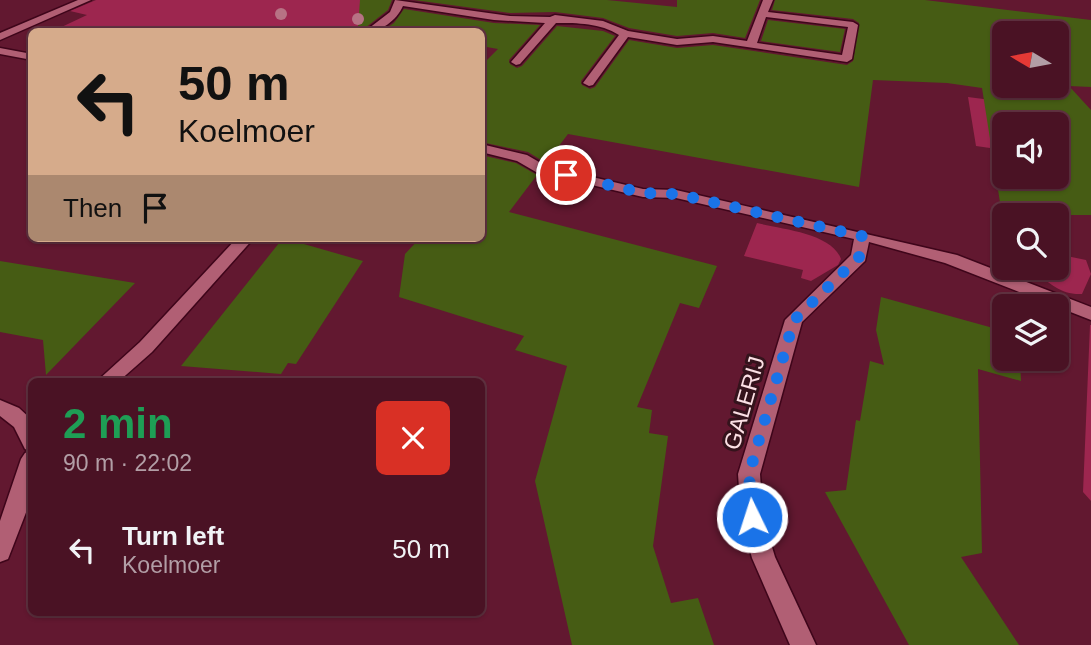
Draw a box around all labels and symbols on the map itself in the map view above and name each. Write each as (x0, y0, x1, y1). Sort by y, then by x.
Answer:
north arrow (992, 21, 1069, 98)
pin (536, 145, 596, 205)
street label: GALERIJ (718, 353, 770, 453)
position arrow (715, 480, 789, 554)

